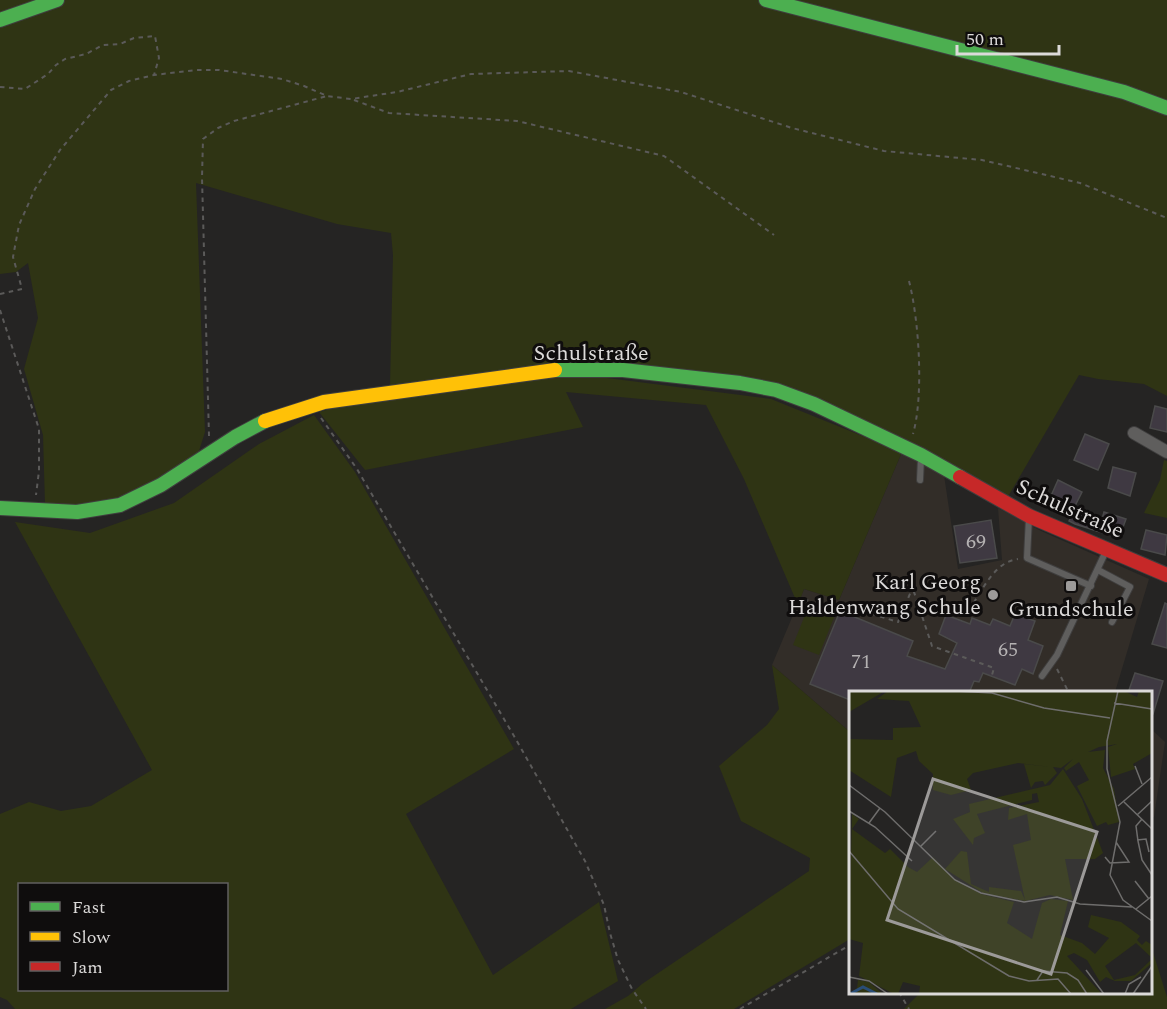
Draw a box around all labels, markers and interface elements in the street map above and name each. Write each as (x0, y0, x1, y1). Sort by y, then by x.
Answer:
scale bar (957, 18, 1059, 56)
text: 50 m (966, 26, 1004, 53)
street label: Schulstraße (533, 337, 649, 370)
street label: Schulstraße (1011, 470, 1129, 548)
house number: 69 (966, 527, 986, 557)
place label: Karl Georg Haldenwang Schule (788, 566, 981, 624)
marker: Grundschule (1064, 579, 1078, 593)
marker: Karl Georg Haldenwang Schule (986, 588, 1000, 602)
place label: Grundschule (1008, 593, 1134, 626)
house number: 65 (998, 635, 1018, 665)
house number: 71 (851, 647, 871, 677)
inset map (849, 691, 1152, 994)
legend (18, 883, 228, 991)
text: Fast (72, 894, 105, 921)
text: Slow (72, 924, 111, 951)
text: Jam (72, 954, 103, 981)

